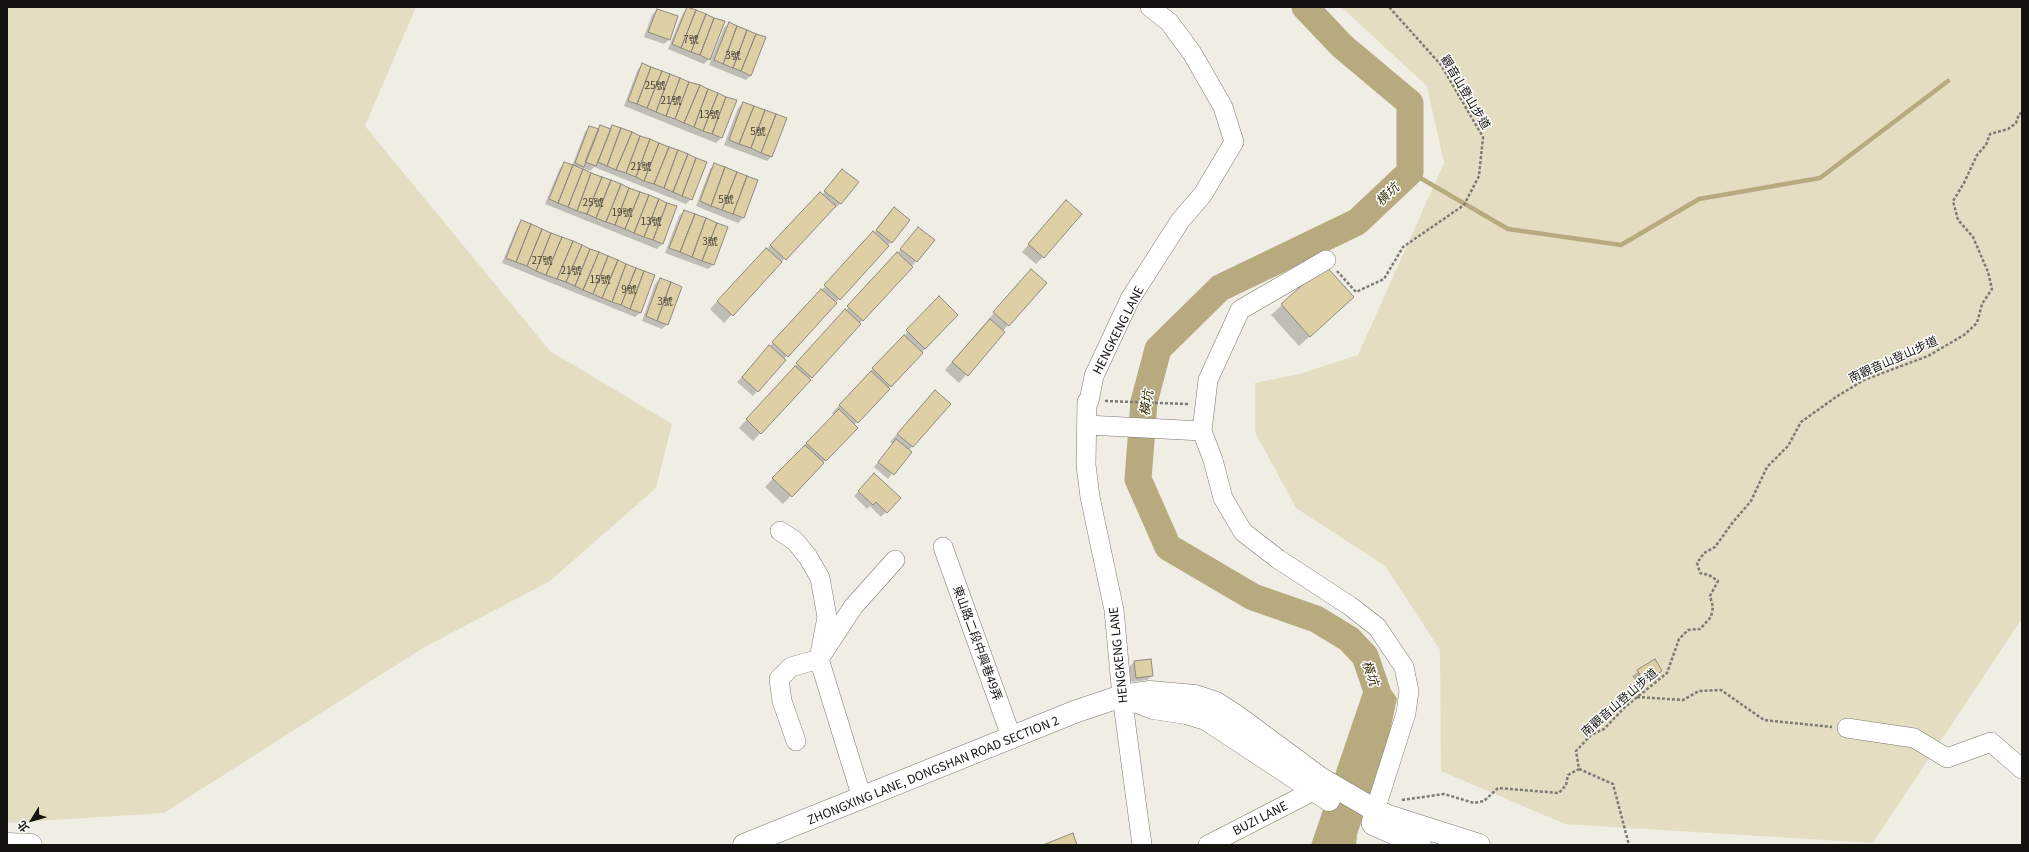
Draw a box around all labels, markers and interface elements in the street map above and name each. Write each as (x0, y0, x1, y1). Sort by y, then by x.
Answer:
house number: 7號 (683, 33, 699, 45)
house number: 3號 (725, 49, 741, 61)
street label: 觀音山登山步道 (1438, 52, 1494, 132)
house number: 25號 (644, 79, 666, 91)
house number: 21號 (660, 94, 682, 106)
house number: 13號 (698, 108, 720, 120)
house number: 5號 (750, 125, 766, 137)
house number: 21號 (630, 160, 652, 172)
water label: 橫坑 (1372, 179, 1402, 209)
house number: 5號 (718, 193, 734, 205)
house number: 25號 (582, 196, 604, 208)
house number: 19號 (611, 206, 633, 218)
house number: 13號 (640, 215, 662, 227)
house number: 3號 (702, 235, 718, 247)
house number: 27號 (531, 254, 553, 266)
house number: 21號 (560, 264, 582, 276)
house number: 15號 (589, 273, 611, 285)
house number: 9號 (621, 283, 637, 295)
street label: HENGKENG LANE (1090, 284, 1146, 376)
house number: 3號 (657, 295, 673, 307)
street label: 南觀音山登山步道 (1846, 333, 1940, 385)
water label: 橫坑 (1136, 389, 1156, 417)
street label: 東山路二段中興巷49弄 (950, 584, 1006, 702)
street label: HENGKENG LANE (1106, 606, 1130, 704)
water label: 橫坑 (1359, 658, 1383, 688)
street label: 南觀音山登山步道 (1578, 665, 1660, 739)
street label: ZHONGXING LANE, DONGSHAN ROAD SECTION 2 (805, 713, 1061, 827)
street label: BUZI LANE (1230, 798, 1290, 838)
north arrow (12, 800, 52, 840)
text: 北 (13, 818, 32, 836)

